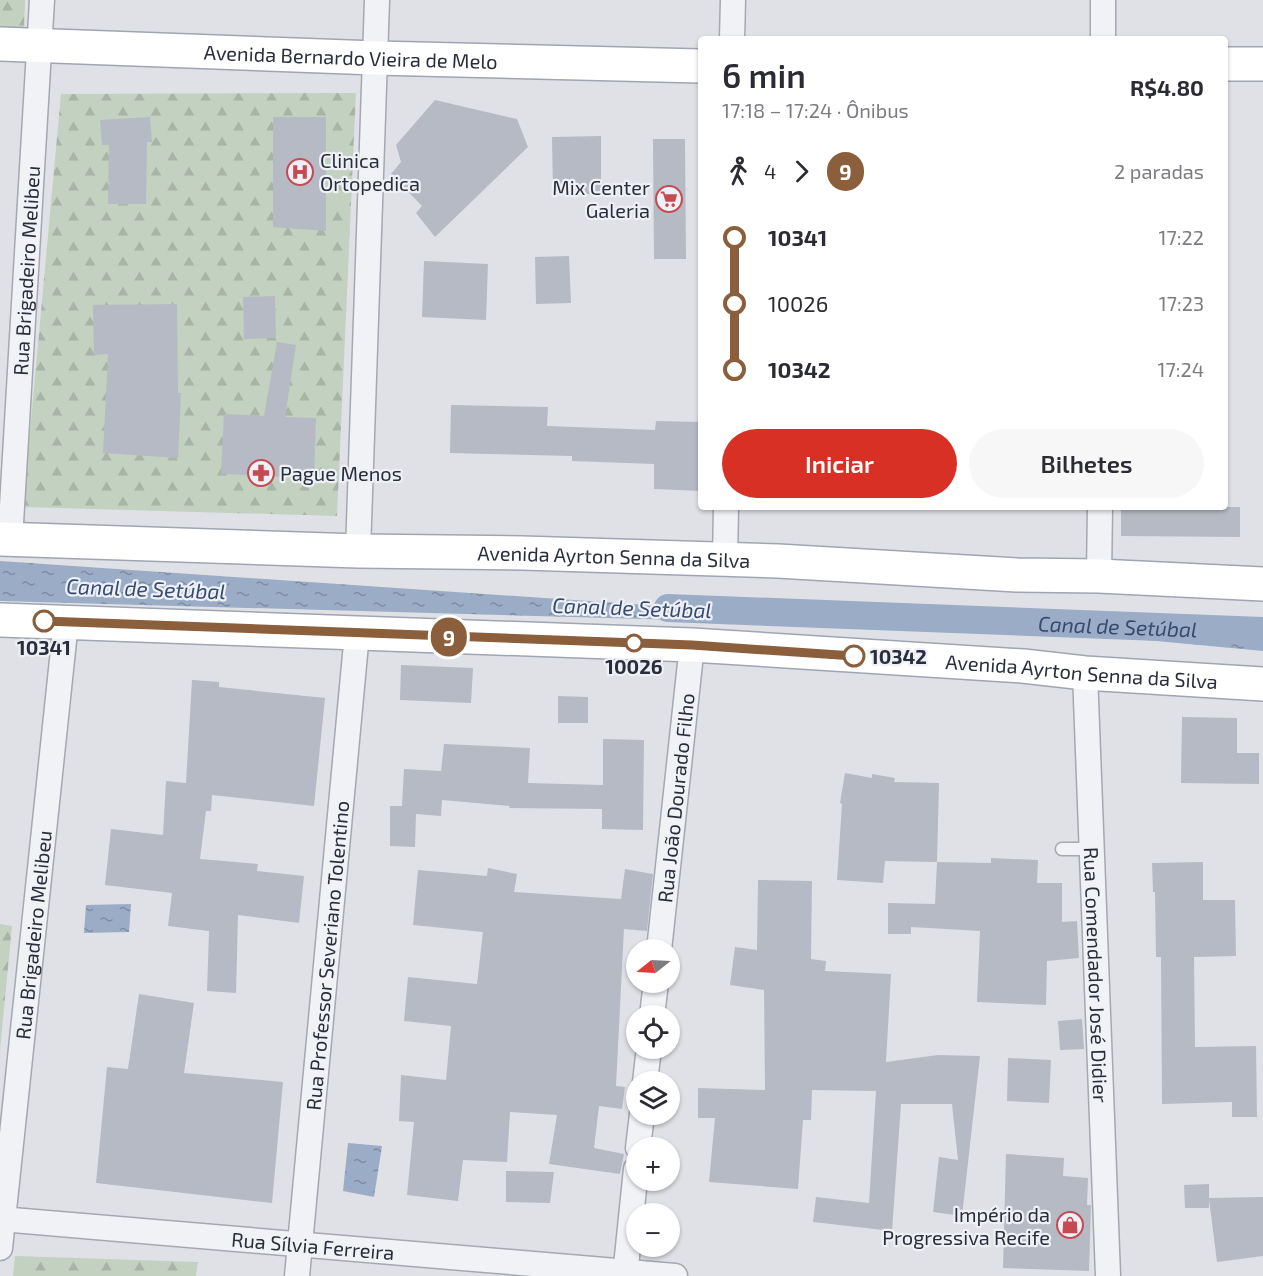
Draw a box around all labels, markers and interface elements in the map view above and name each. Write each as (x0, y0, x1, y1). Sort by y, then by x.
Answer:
street label: Avenida Bernardo Vieira de Melo (203, 40, 498, 73)
text: 6 min (722, 55, 806, 95)
text: R$4.80 (1130, 74, 1204, 100)
text: 17:18 – 17:24 · Ônibus (722, 98, 909, 122)
place label: Clinica Ortopedica (320, 148, 420, 195)
icon: walk (722, 155, 755, 188)
icon: forward (785, 155, 818, 188)
hospital icon: Clinica Ortopedica (285, 157, 315, 187)
text: 4 (764, 159, 776, 183)
text: 9 (839, 159, 852, 184)
text: 2 paradas (1114, 159, 1204, 183)
street label: Rua Brigadeiro Melibeu (8, 165, 44, 376)
place label: Mix Center Galeria (552, 175, 650, 222)
supermarket icon: Mix Center Galeria (654, 184, 684, 214)
text: 10341 (768, 224, 827, 250)
text: 17:22 (1159, 225, 1204, 249)
text: 10026 (768, 290, 828, 316)
text: 17:23 (1159, 291, 1204, 315)
text: 10342 (768, 356, 831, 382)
text: 17:24 (1158, 357, 1204, 381)
button: Iniciar (722, 429, 957, 498)
button: Bilhetes (969, 429, 1204, 498)
pharmacy icon: Pague Menos (246, 458, 276, 488)
place label: Pague Menos (280, 461, 402, 485)
street label: Avenida Ayrton Senna da Silva (477, 540, 750, 572)
water label: Canal de Setúbal (66, 573, 226, 603)
water label: Canal de Setúbal (552, 592, 712, 622)
marker: 10341 (33, 610, 55, 632)
water label: Canal de Setúbal (1038, 610, 1198, 641)
line badge: 9 (430, 618, 468, 656)
text: 9 (443, 625, 455, 650)
marker: 10026 (625, 634, 643, 652)
place label: 10341 (17, 635, 71, 659)
place label: 10342 (870, 644, 927, 668)
marker: 10342 (843, 645, 865, 667)
street label: Avenida Ayrton Senna da Silva (945, 649, 1218, 693)
place label: 10026 (605, 654, 663, 678)
street label: Rua João Dourado Filho (652, 692, 699, 904)
street label: Rua Professor Severiano Tolentino (301, 799, 353, 1111)
street label: Rua Brigadeiro Melibeu (10, 829, 56, 1041)
street label: Rua Comendador José Didier (1080, 846, 1113, 1103)
north arrow (626, 939, 680, 993)
map controls (626, 939, 680, 1257)
button: locate (626, 1005, 680, 1059)
button: layers (626, 1071, 680, 1125)
button: + (626, 1137, 680, 1191)
place label: Império da Progressiva Recife (882, 1202, 1050, 1249)
button: − (626, 1203, 680, 1257)
shop icon: Império da Progressiva Recife (1055, 1210, 1085, 1240)
street label: Rua Sílvia Ferreira (230, 1227, 395, 1264)

